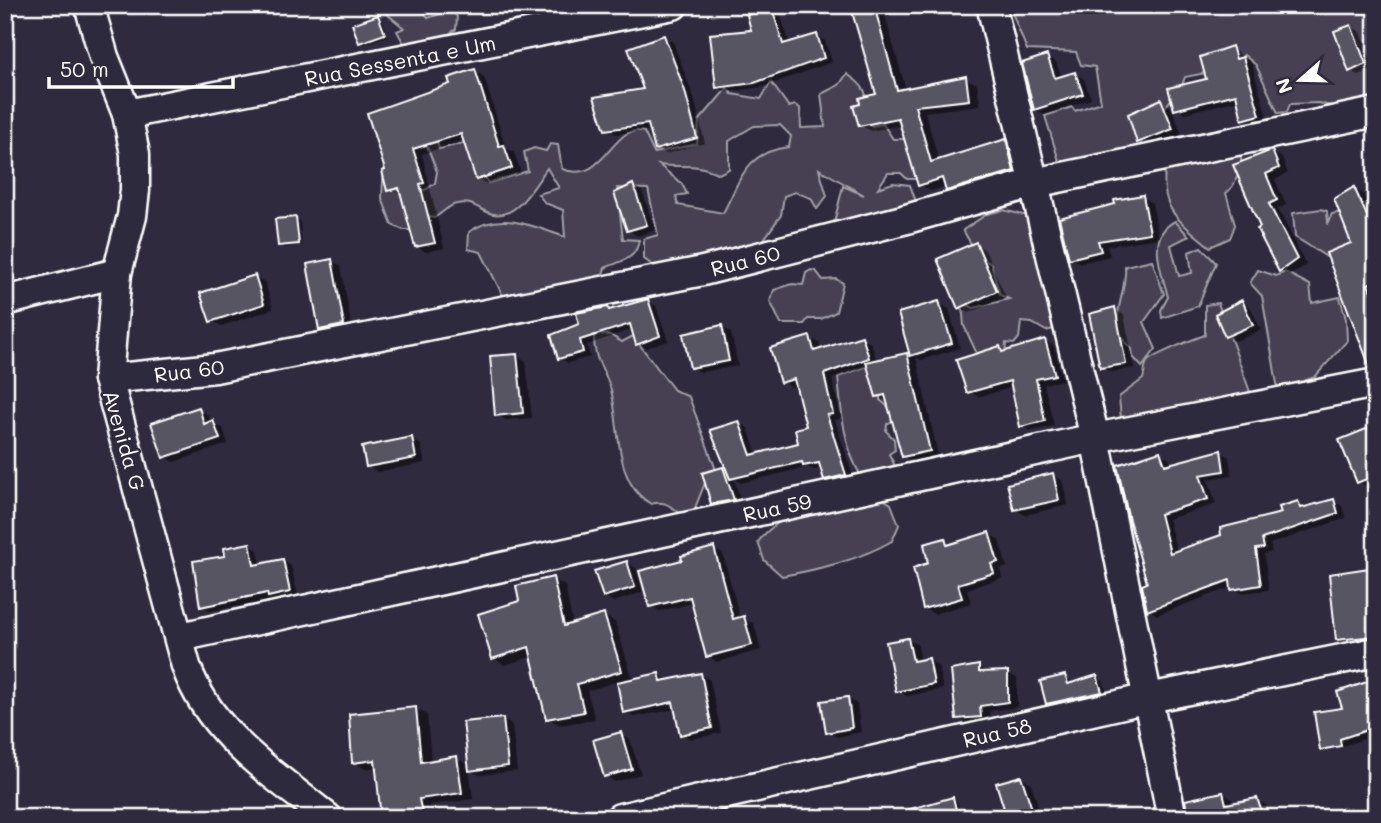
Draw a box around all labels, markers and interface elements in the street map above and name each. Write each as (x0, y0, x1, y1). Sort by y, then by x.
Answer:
street label: Rua Sessenta e Um (302, 28, 498, 92)
scale bar (49, 46, 233, 90)
north arrow (1266, 46, 1336, 116)
text: 50 m (60, 55, 109, 82)
text: N (1269, 75, 1298, 97)
street label: Rua 60 (708, 238, 782, 282)
street label: Rua 60 (152, 352, 226, 388)
street label: Avenida G (98, 387, 152, 493)
street label: Rua 59 (740, 487, 814, 527)
street label: Rua 58 (960, 711, 1034, 753)

